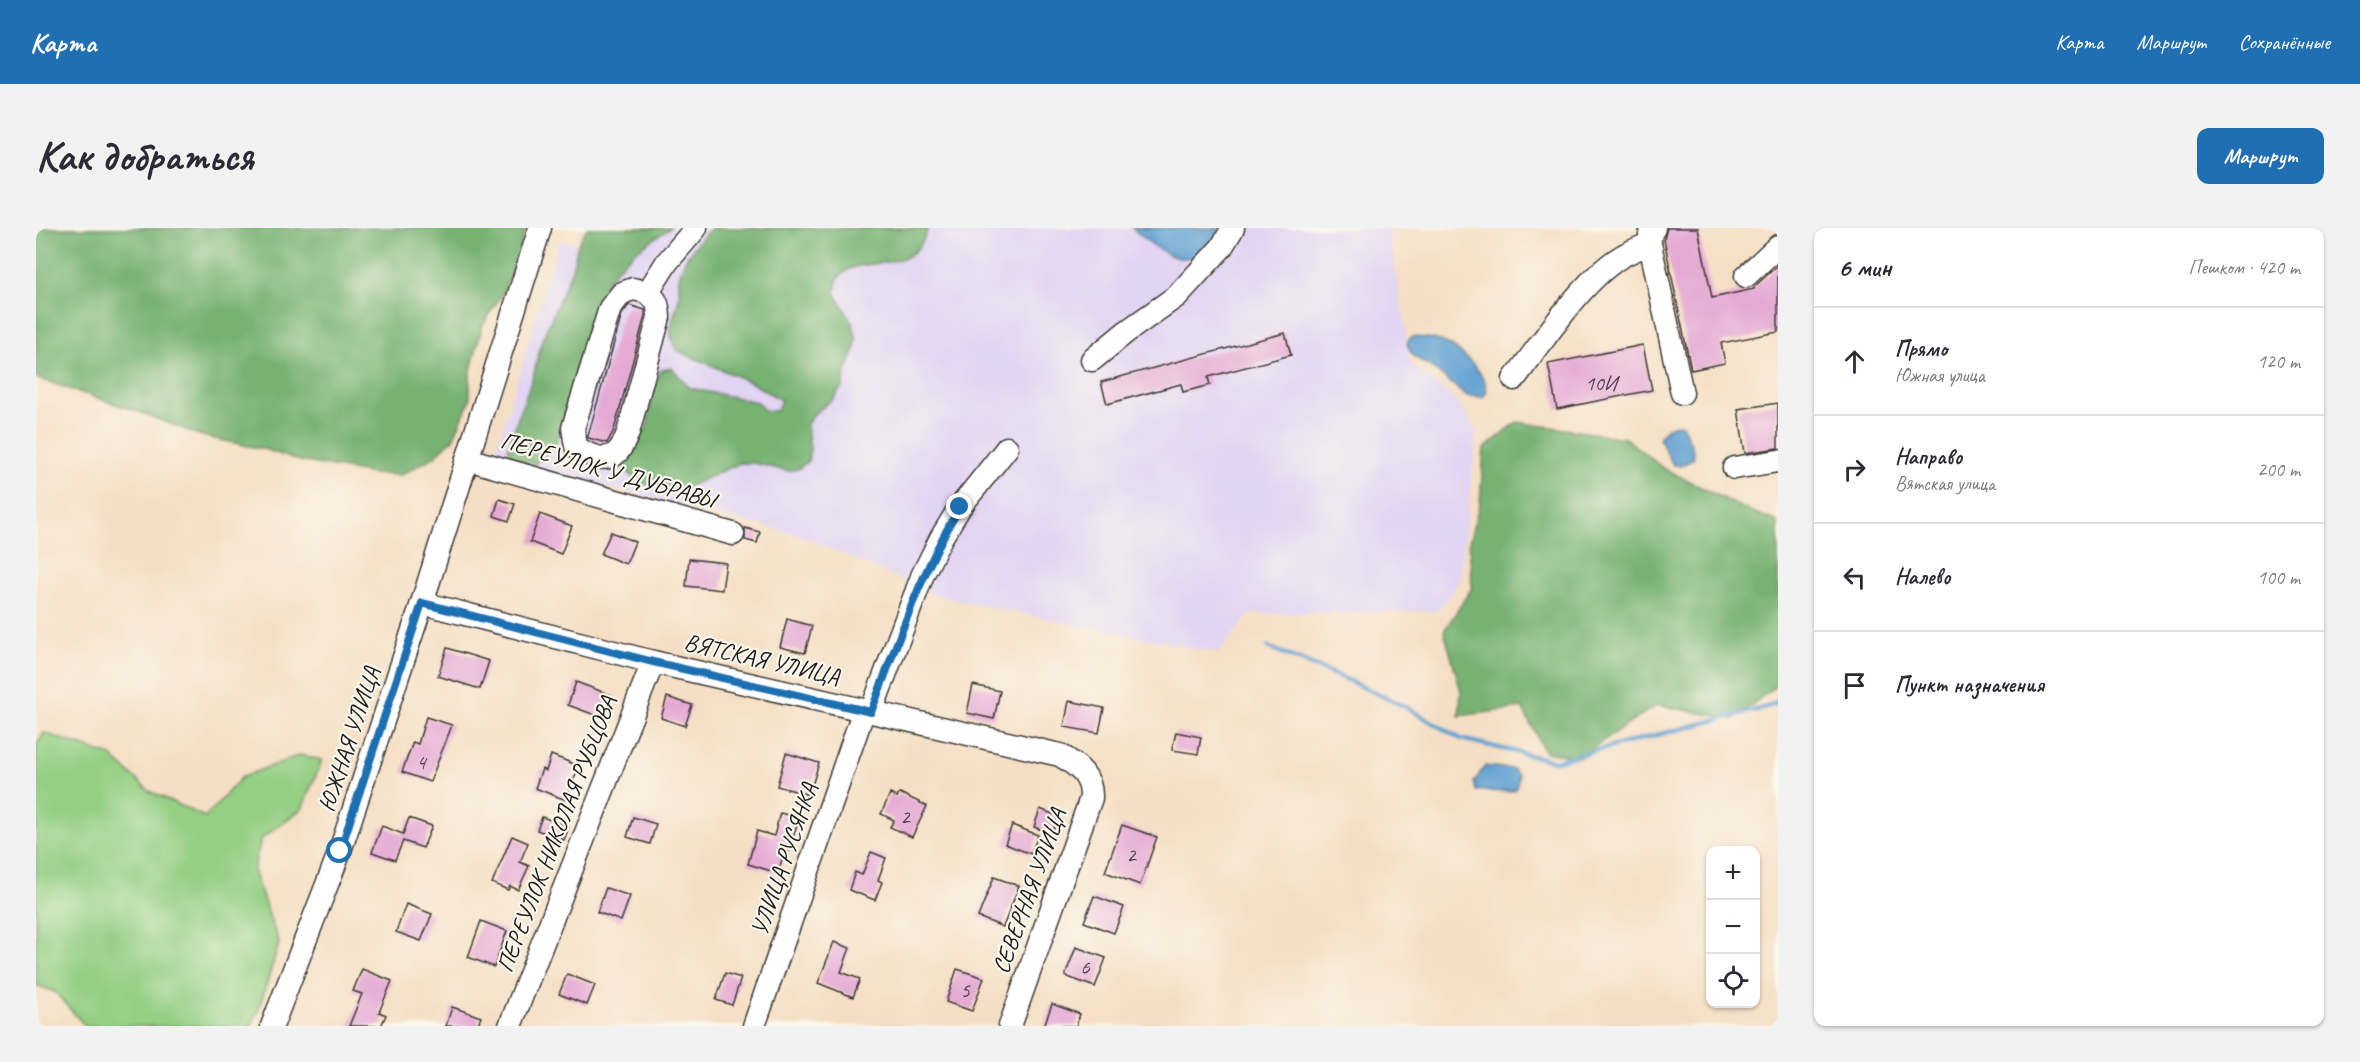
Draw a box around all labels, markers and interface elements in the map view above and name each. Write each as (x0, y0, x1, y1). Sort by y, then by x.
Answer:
text: Карта (30, 25, 97, 60)
text: Карта (2055, 29, 2104, 55)
text: Маршрут (2137, 29, 2206, 55)
text: Сохранённые (2239, 29, 2330, 55)
button: Маршрут (2197, 128, 2324, 184)
text: Как добраться (36, 130, 253, 183)
text: 6 мин (1838, 251, 1891, 284)
text: Пешком · 420 m (2188, 255, 2300, 280)
text: Прямо (1895, 335, 1947, 363)
icon: ahead (1838, 345, 1871, 378)
text: 120 m (2257, 349, 2300, 374)
text: Южная улица (1895, 363, 1985, 388)
house number: 10И (1585, 370, 1621, 396)
street label: ПЕРЕУЛОК У ДУБРАВЫ (497, 425, 723, 516)
text: Направо (1895, 443, 1962, 471)
icon: right (1838, 453, 1871, 486)
text: 200 m (2257, 457, 2300, 482)
text: Вятская улица (1895, 471, 1995, 496)
route end (946, 493, 972, 519)
icon: left (1838, 561, 1871, 594)
text: Налево (1895, 563, 1951, 591)
text: 100 m (2257, 565, 2300, 590)
street label: ВЯТСКАЯ УЛИЦА (681, 627, 844, 692)
street label: ЮЖНАЯ УЛИЦА (311, 662, 387, 815)
icon: arrive (1838, 669, 1871, 702)
text: Пункт назначения (1895, 671, 2044, 699)
street label: ПЕРЕУЛОК НИКОЛАЯ РУБЦОВА (489, 691, 623, 976)
house number: 4 (416, 749, 428, 775)
street label: УЛИЦА РУСЯНКА (744, 778, 824, 939)
house number: 2 (900, 804, 911, 830)
street label: СЕВЕРНАЯ УЛИЦА (985, 804, 1073, 977)
route start (326, 837, 352, 863)
house number: 2 (1126, 842, 1137, 868)
map controls (1706, 846, 1760, 1008)
button: + (1706, 846, 1760, 900)
button: − (1706, 900, 1760, 954)
house number: 6 (1080, 954, 1090, 980)
button: locate (1706, 954, 1760, 1008)
house number: 5 (960, 977, 971, 1003)

